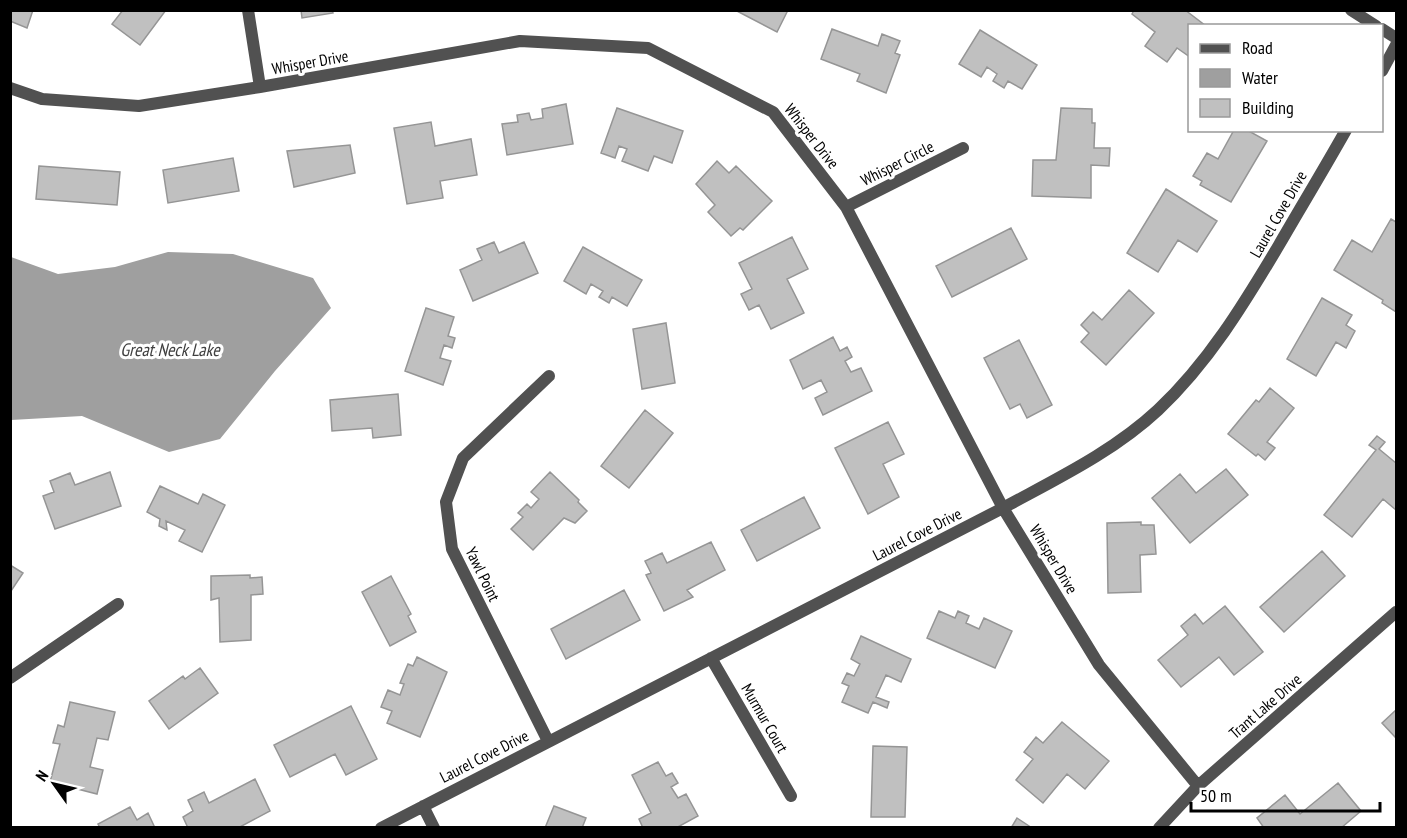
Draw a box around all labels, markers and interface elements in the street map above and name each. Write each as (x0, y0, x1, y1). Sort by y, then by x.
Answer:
legend (1188, 24, 1383, 132)
text: Road (1242, 36, 1273, 59)
street label: Whisper Drive (270, 45, 350, 79)
text: Water (1242, 66, 1278, 89)
text: Building (1242, 96, 1294, 119)
street label: Whisper Drive (780, 99, 844, 173)
street label: Whisper Circle (857, 136, 937, 190)
street label: Laurel Cove Drive (1245, 167, 1311, 261)
water label: Great Neck Lake (120, 338, 221, 361)
street label: Laurel Cove Drive (869, 503, 965, 565)
street label: Whisper Drive (1026, 521, 1082, 597)
street label: Yawl Point (461, 544, 505, 605)
street label: Trant Lake Drive (1225, 669, 1305, 743)
street label: Murmur Court (737, 680, 793, 757)
street label: Laurel Cove Drive (436, 725, 532, 787)
north arrow (24, 754, 84, 814)
text: N (31, 766, 52, 785)
scale bar (1191, 775, 1380, 813)
text: 50 m (1200, 784, 1232, 807)

